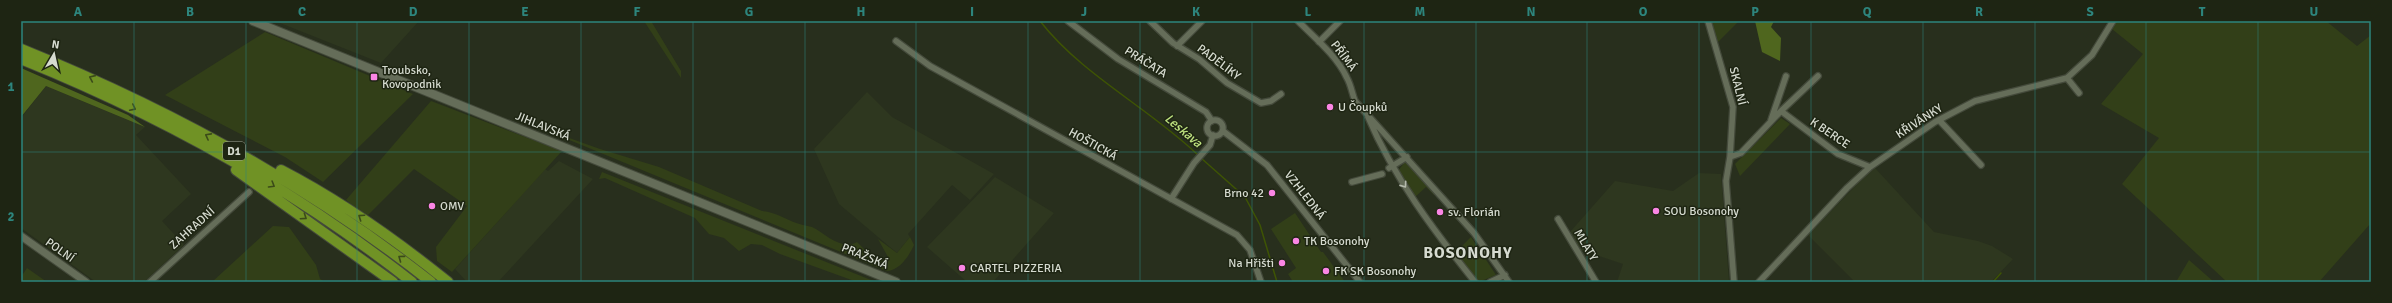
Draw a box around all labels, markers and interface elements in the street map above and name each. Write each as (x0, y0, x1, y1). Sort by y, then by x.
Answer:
text: A (74, 4, 83, 20)
text: B (186, 4, 194, 20)
text: C (298, 4, 306, 20)
text: D (409, 4, 418, 20)
text: E (521, 4, 529, 20)
text: F (634, 4, 641, 20)
text: G (745, 4, 753, 20)
text: H (857, 4, 865, 20)
text: I (970, 4, 974, 20)
text: J (1081, 4, 1087, 20)
text: K (1192, 4, 1200, 20)
text: L (1305, 4, 1312, 20)
text: M (1415, 4, 1426, 20)
text: N (1526, 4, 1536, 20)
text: O (1639, 4, 1648, 20)
text: P (1751, 4, 1759, 20)
text: Q (1863, 4, 1872, 20)
text: R (1975, 4, 1983, 20)
text: S (2086, 4, 2094, 20)
text: T (2199, 4, 2206, 20)
text: U (2310, 4, 2318, 20)
north arrow (34, 34, 74, 74)
text: N (51, 38, 60, 52)
street label: PŘÍMÁ (1327, 38, 1360, 75)
street label: PADĚLÍKY (1194, 41, 1244, 84)
street label: PRÁČATA (1122, 43, 1170, 82)
place label: Troubsko, Kovopodnik (382, 63, 441, 92)
street label: SKALNÍ (1726, 65, 1750, 107)
marker: Troubsko, Kovopodnik (369, 72, 379, 82)
one-way arrow (88, 75, 96, 83)
text: 1 (7, 79, 15, 95)
place label: U Čoupků (1338, 100, 1387, 115)
street label: KŘIVÁNKY (1893, 101, 1946, 142)
marker: U Čoupků (1325, 102, 1335, 112)
one-way arrow (129, 103, 137, 111)
street label: JIHLAVSKÁ (513, 109, 573, 145)
water label: Leskava (1161, 110, 1206, 151)
street label: K BERCE (1807, 115, 1853, 152)
street label: HOŠTICKÁ (1066, 125, 1120, 164)
one-way arrow (205, 134, 212, 141)
road number: D1 (223, 142, 245, 160)
street label: VZHLEDNÁ (1281, 168, 1329, 223)
one-way arrow (268, 180, 275, 187)
one-way arrow (1399, 181, 1407, 188)
place label: Brno 42 (1224, 186, 1264, 201)
marker: Brno 42 (1267, 188, 1277, 198)
place label: OMV (440, 199, 464, 214)
marker: OMV (427, 201, 437, 211)
street label: ZAHRADNÍ (166, 204, 219, 253)
place label: SOU Bosonohy (1664, 204, 1739, 219)
place label: sv. Florián (1448, 205, 1500, 220)
marker: SOU Bosonohy (1651, 206, 1661, 216)
marker: sv. Florián (1435, 207, 1445, 217)
text: 2 (7, 209, 15, 225)
one-way arrow (300, 212, 307, 220)
one-way arrow (358, 214, 365, 222)
street label: MLATY (1570, 227, 1601, 264)
place label: TK Bosonohy (1304, 234, 1370, 249)
street label: POLNÍ (42, 235, 78, 266)
marker: TK Bosonohy (1291, 236, 1301, 246)
street label: PRAŽSKÁ (839, 240, 891, 273)
district label: BOSONOHY (1423, 243, 1513, 263)
one-way arrow (398, 256, 405, 263)
place label: Na Hřišti (1228, 256, 1274, 271)
marker: Na Hřišti (1277, 258, 1287, 268)
place label: CARTEL PIZZERIA (970, 261, 1062, 276)
marker: CARTEL PIZZERIA (957, 263, 967, 273)
place label: FK SK Bosonohy (1334, 264, 1417, 279)
marker: FK SK Bosonohy (1321, 266, 1331, 276)

